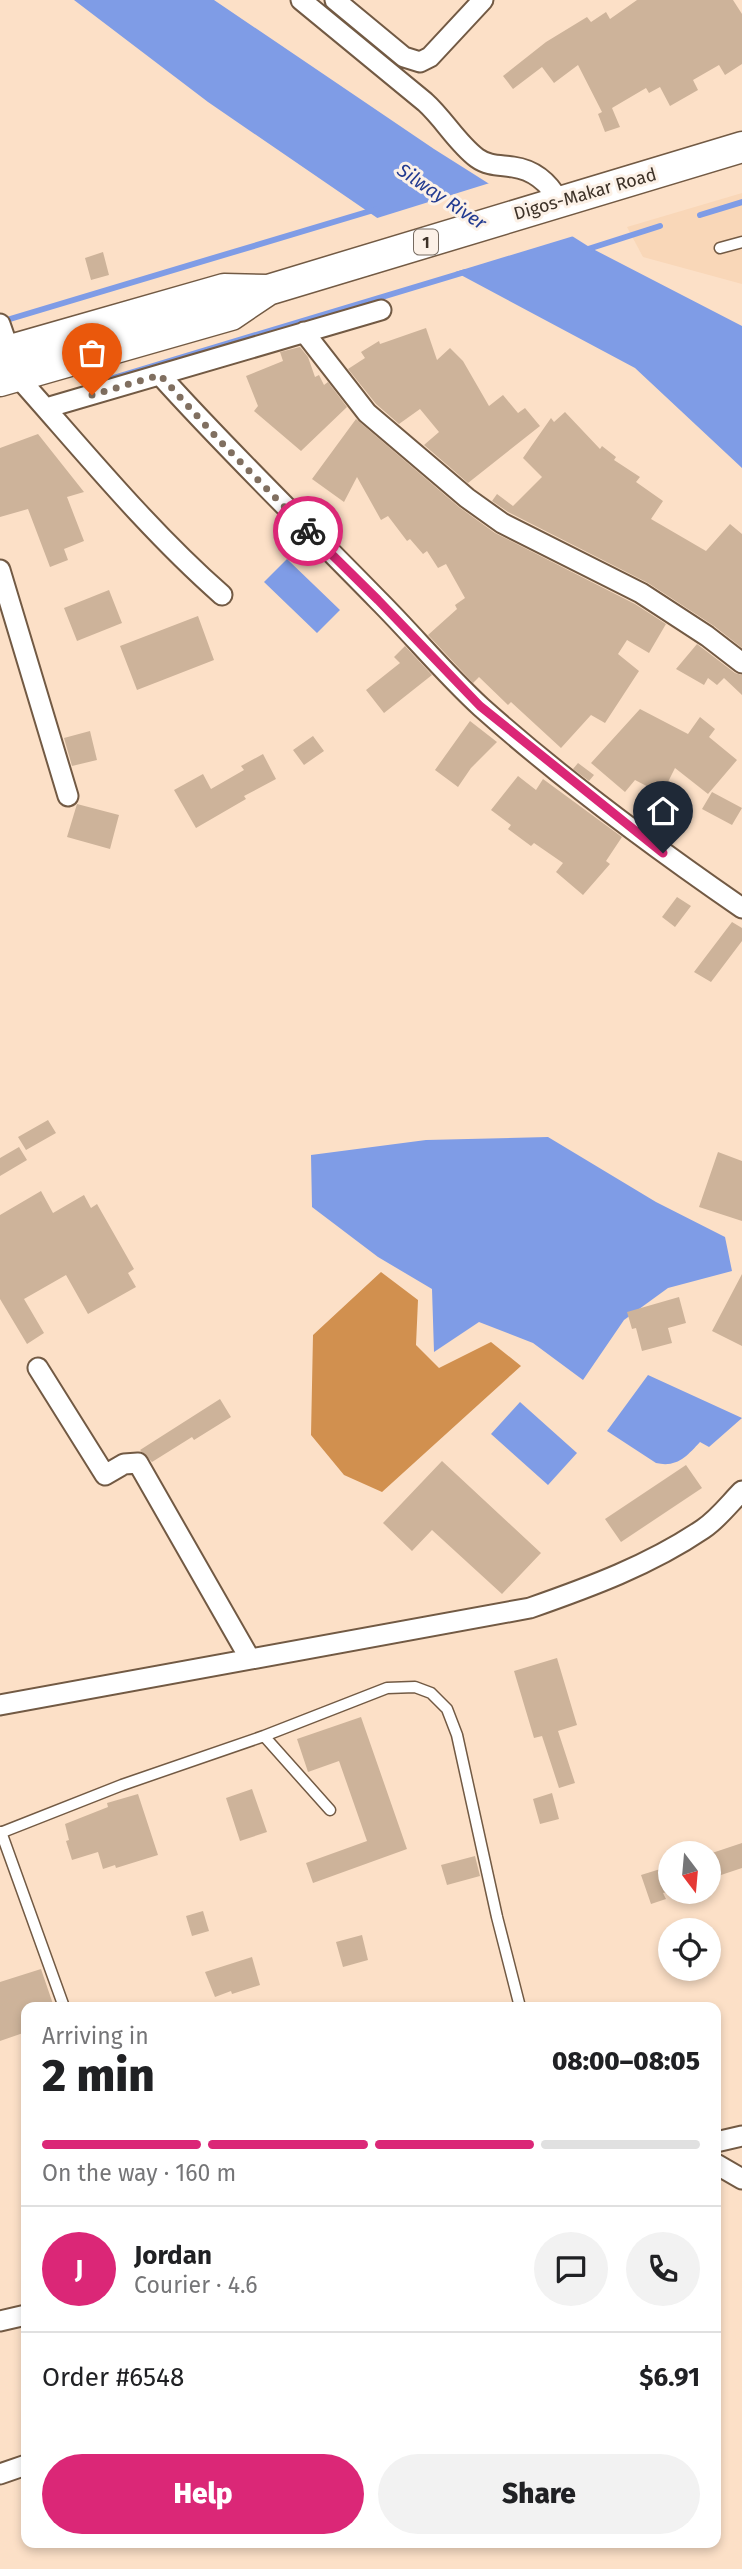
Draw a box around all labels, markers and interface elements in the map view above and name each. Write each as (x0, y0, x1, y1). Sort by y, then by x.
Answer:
water label: Silway River (392, 158, 491, 235)
street label: Digos-Makar Road (511, 163, 659, 225)
road number: 1 (414, 230, 438, 254)
pin (62, 323, 122, 395)
icon: bag (73, 334, 111, 372)
courier (273, 496, 343, 566)
icon: bike (289, 512, 327, 550)
pin (633, 781, 693, 853)
icon: home (644, 792, 682, 830)
north arrow (658, 1841, 721, 1904)
map controls (658, 1841, 721, 1981)
button: locate (658, 1918, 721, 1981)
text: Arriving in (42, 2022, 149, 2050)
text: 08:00–08:05 (552, 2046, 700, 2077)
text: 2 min (42, 2048, 155, 2103)
text: On the way · 160 m (42, 2159, 236, 2187)
button: chat (534, 2232, 608, 2306)
button: phone (626, 2232, 700, 2306)
text: Jordan (134, 2240, 212, 2271)
text: J (75, 2254, 83, 2285)
text: Courier · 4.6 (134, 2271, 258, 2299)
text: Order #6548 (42, 2362, 184, 2393)
text: $6.91 (639, 2362, 700, 2393)
button: Help (42, 2454, 364, 2534)
button: Share (378, 2454, 700, 2534)

